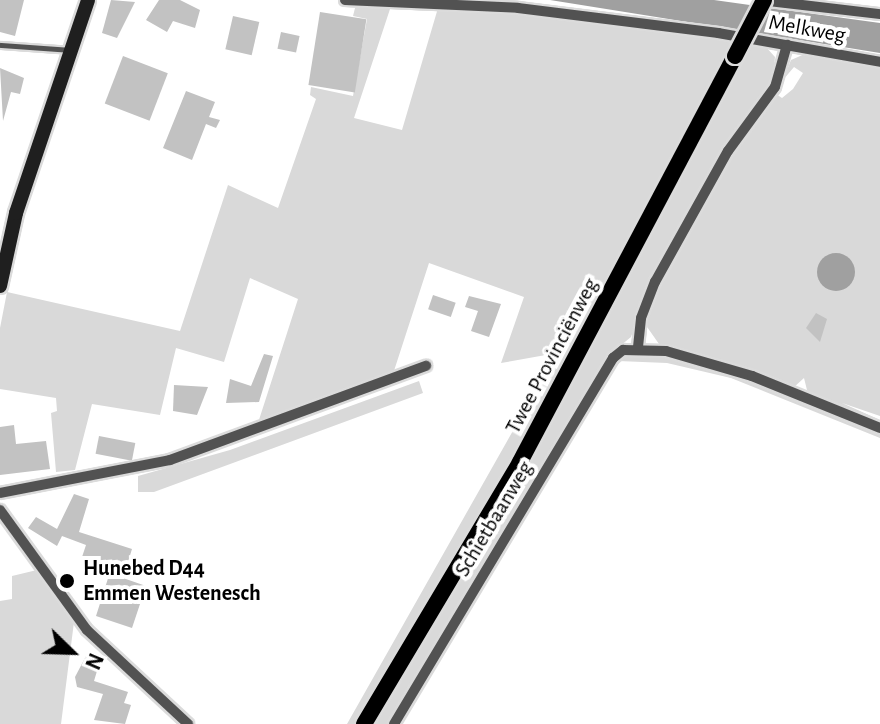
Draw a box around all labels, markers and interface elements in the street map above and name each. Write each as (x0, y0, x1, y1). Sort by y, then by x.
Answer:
street label: Melkweg (766, 9, 848, 49)
street label: Twee Provinciënweg (500, 274, 604, 438)
street label: Schietbaanweg (449, 457, 539, 581)
place label: Hunebed D44 Emmen Westenesch (83, 555, 261, 606)
marker: Hunebed D44 Emmen Westenesch (58, 572, 76, 590)
north arrow (32, 612, 112, 692)
text: N (81, 650, 107, 673)

